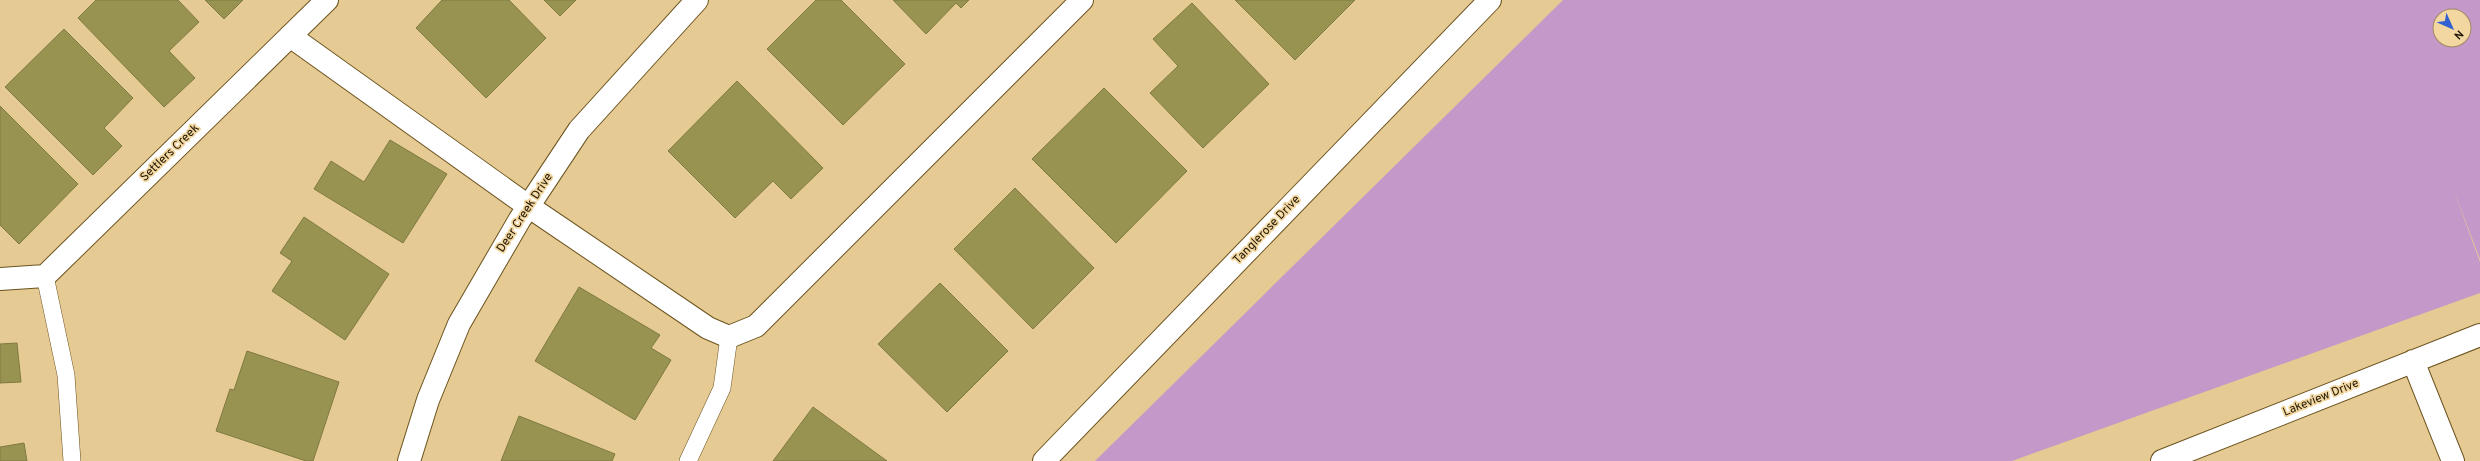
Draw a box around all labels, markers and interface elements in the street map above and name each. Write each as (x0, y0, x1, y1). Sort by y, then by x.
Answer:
north arrow (2432, 8, 2472, 48)
text: N (2451, 27, 2466, 42)
street label: Settlers Creek (137, 121, 203, 185)
street label: Deer Creek Drive (493, 170, 557, 256)
street label: Tanglerose Drive (1230, 192, 1304, 268)
street label: Lakeview Drive (2281, 375, 2361, 421)

